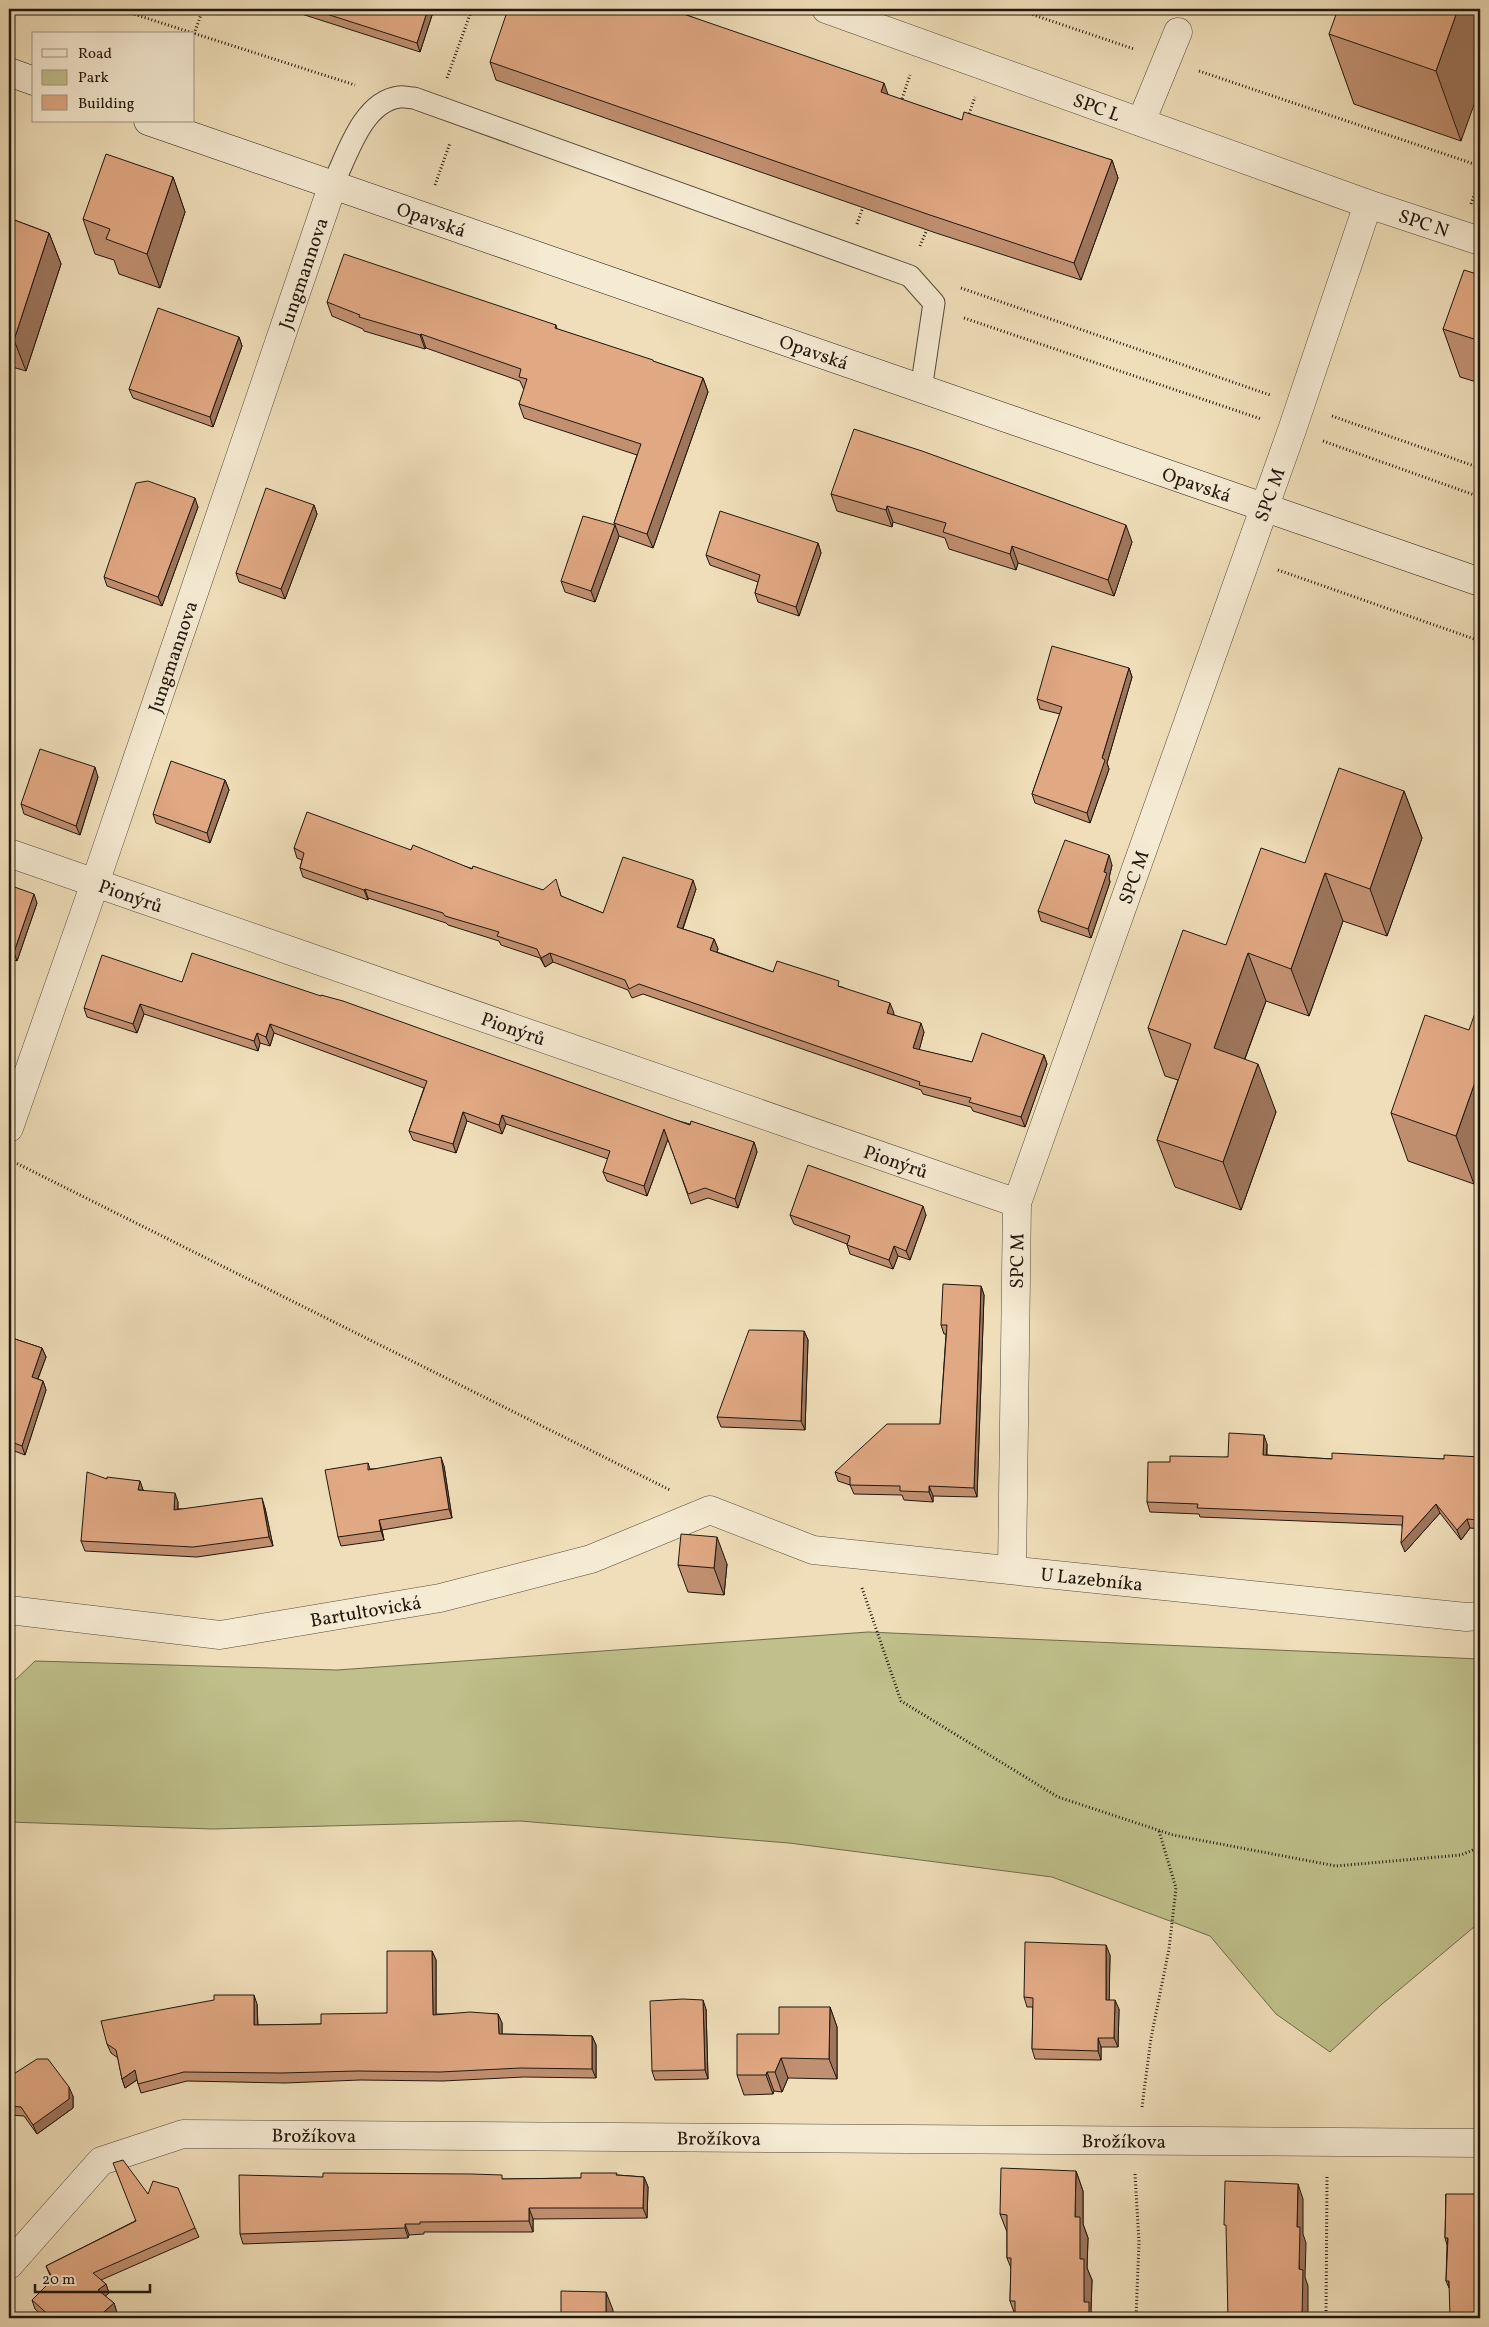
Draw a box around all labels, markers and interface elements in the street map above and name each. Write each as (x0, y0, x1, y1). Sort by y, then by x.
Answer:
legend (32, 32, 195, 122)
text: Road (78, 44, 112, 65)
text: Park (78, 68, 109, 89)
street label: SPC L (1069, 88, 1124, 129)
text: Building (78, 94, 135, 115)
street label: Opavská (393, 197, 469, 245)
street label: SPC N (1395, 204, 1452, 245)
street label: Jungmannova (273, 214, 336, 333)
street label: Opavská (775, 329, 852, 377)
street label: Opavská (1158, 462, 1234, 510)
street label: SPC M (1249, 464, 1293, 526)
street label: Jungmannova (143, 598, 205, 716)
street label: SPC M (1113, 847, 1156, 908)
street label: Pionýrů (95, 874, 166, 920)
street label: Pionýrů (477, 1007, 548, 1053)
street label: Pionýrů (860, 1140, 931, 1186)
street label: SPC M (1005, 1233, 1032, 1289)
street label: U Lazebníka (1039, 1562, 1144, 1599)
street label: Bartultovická (308, 1590, 423, 1635)
street label: Brožíkova (271, 2124, 356, 2150)
street label: Brožíkova (676, 2126, 761, 2153)
street label: Brožíkova (1081, 2129, 1166, 2156)
scale bar (35, 2262, 150, 2294)
text: 20 m (42, 2270, 75, 2291)

